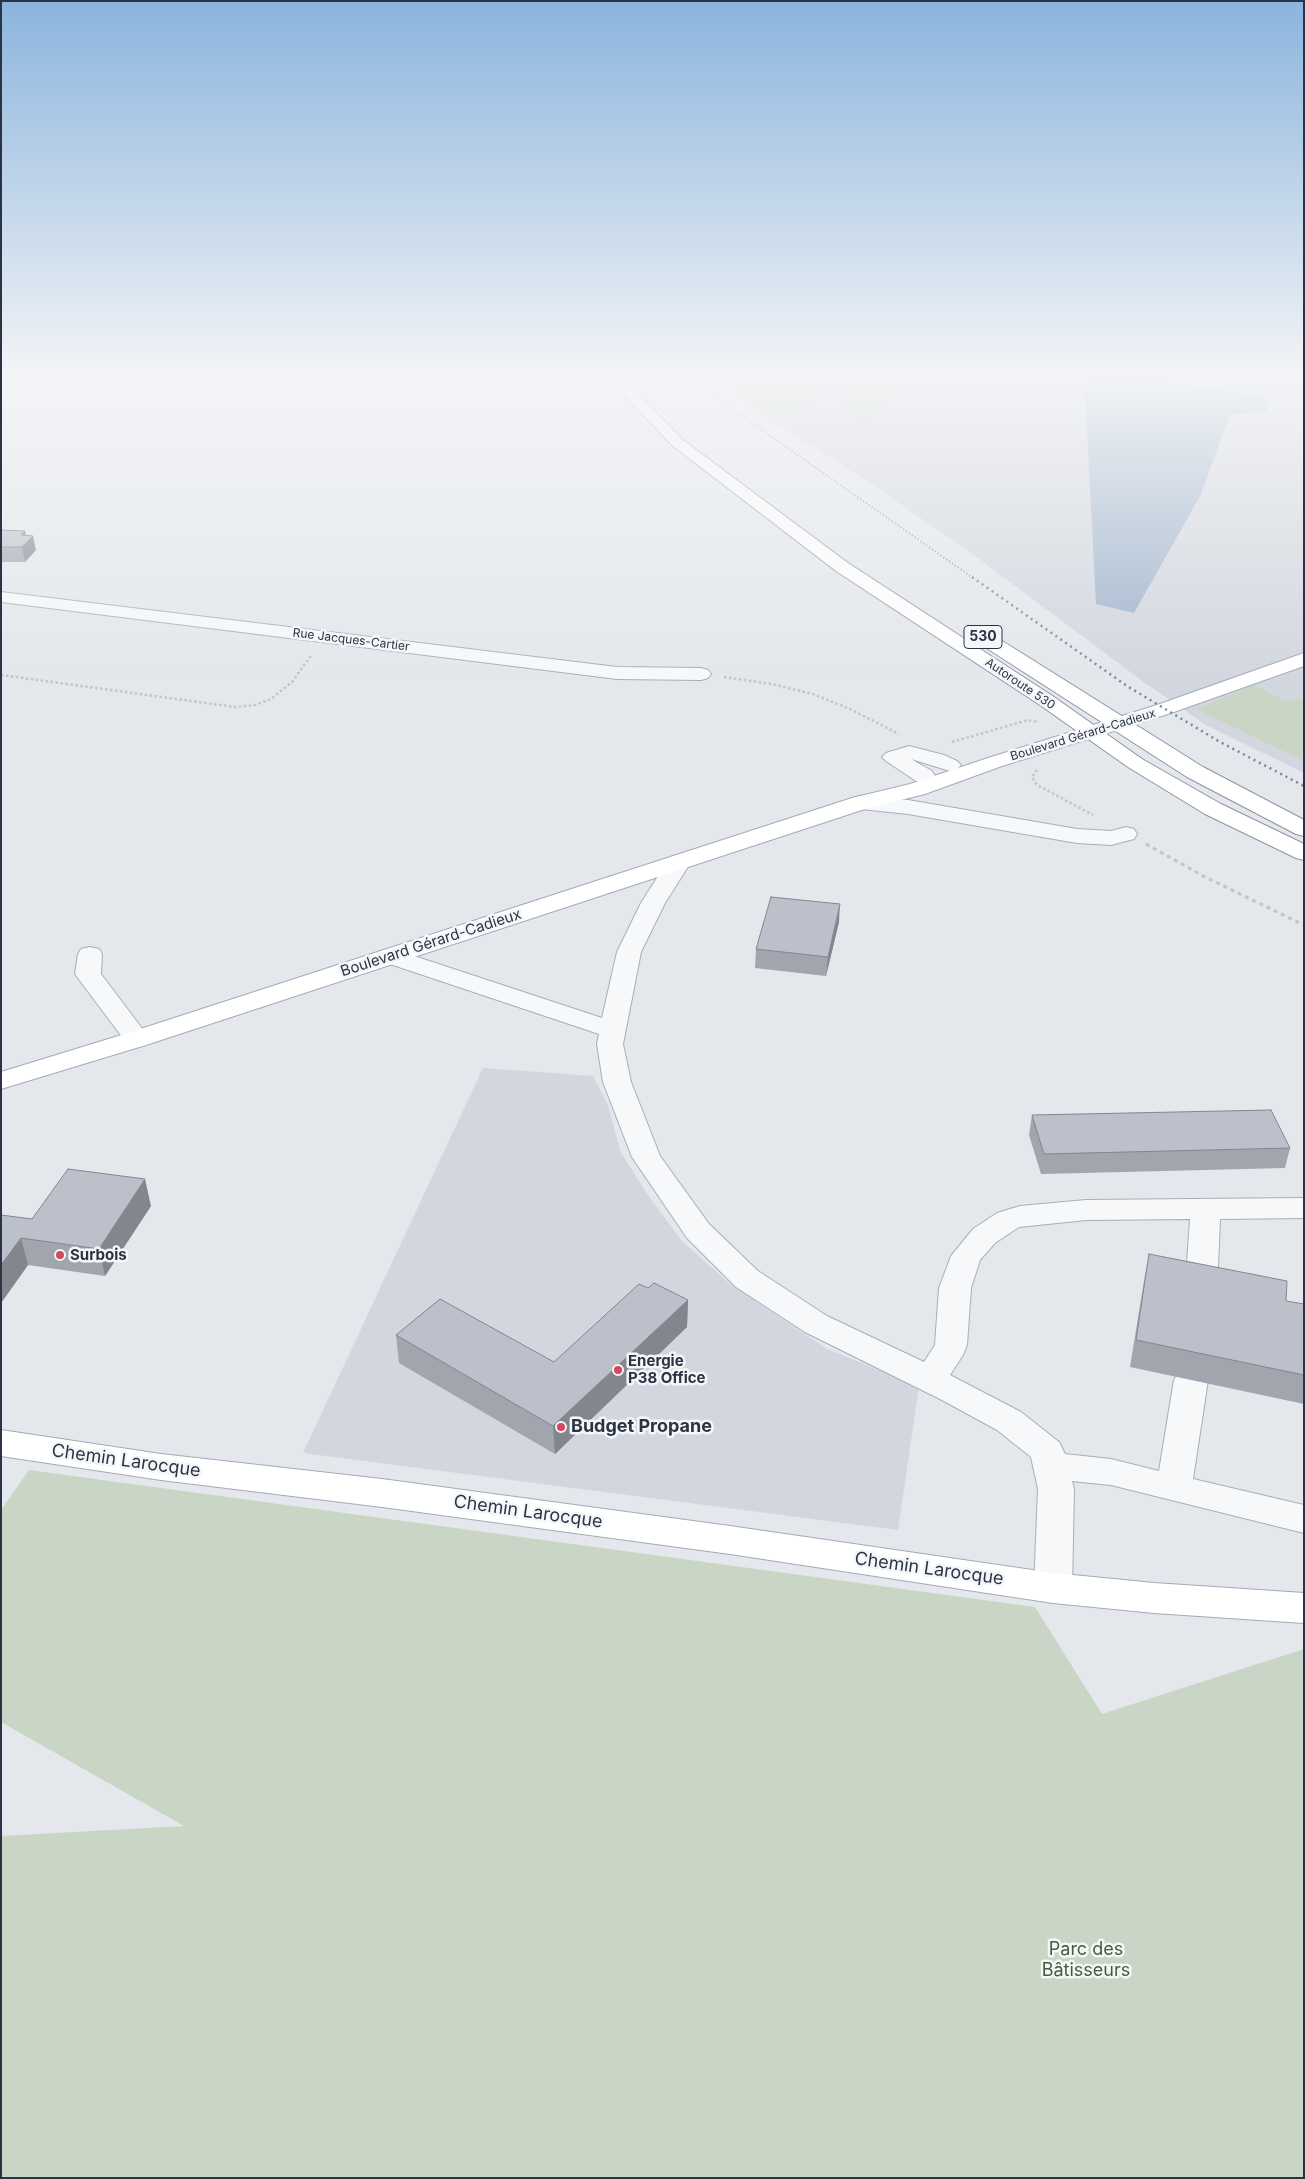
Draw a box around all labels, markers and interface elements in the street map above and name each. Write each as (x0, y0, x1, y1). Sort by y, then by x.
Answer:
street label: Rue Jacques-Cartier (292, 626, 410, 654)
road number: 530 (964, 626, 1002, 649)
street label: Autoroute 530 (982, 655, 1058, 713)
street label: Boulevard Gérard-Cadieux (1009, 706, 1157, 764)
street label: Boulevard Gérard-Cadieux (338, 905, 524, 981)
place label: Surbois (70, 1246, 127, 1264)
marker: Surbois (54, 1249, 66, 1261)
place label: Energie P38 Office (628, 1352, 706, 1387)
marker: Energie P38 Office (612, 1364, 624, 1376)
place label: Budget Propane (571, 1416, 712, 1438)
marker: Budget Propane (555, 1421, 567, 1433)
street label: Chemin Larocque (50, 1440, 202, 1482)
street label: Chemin Larocque (452, 1491, 604, 1533)
street label: Chemin Larocque (853, 1548, 1005, 1590)
park label: Parc des Bâtisseurs (1042, 1939, 1130, 1982)

